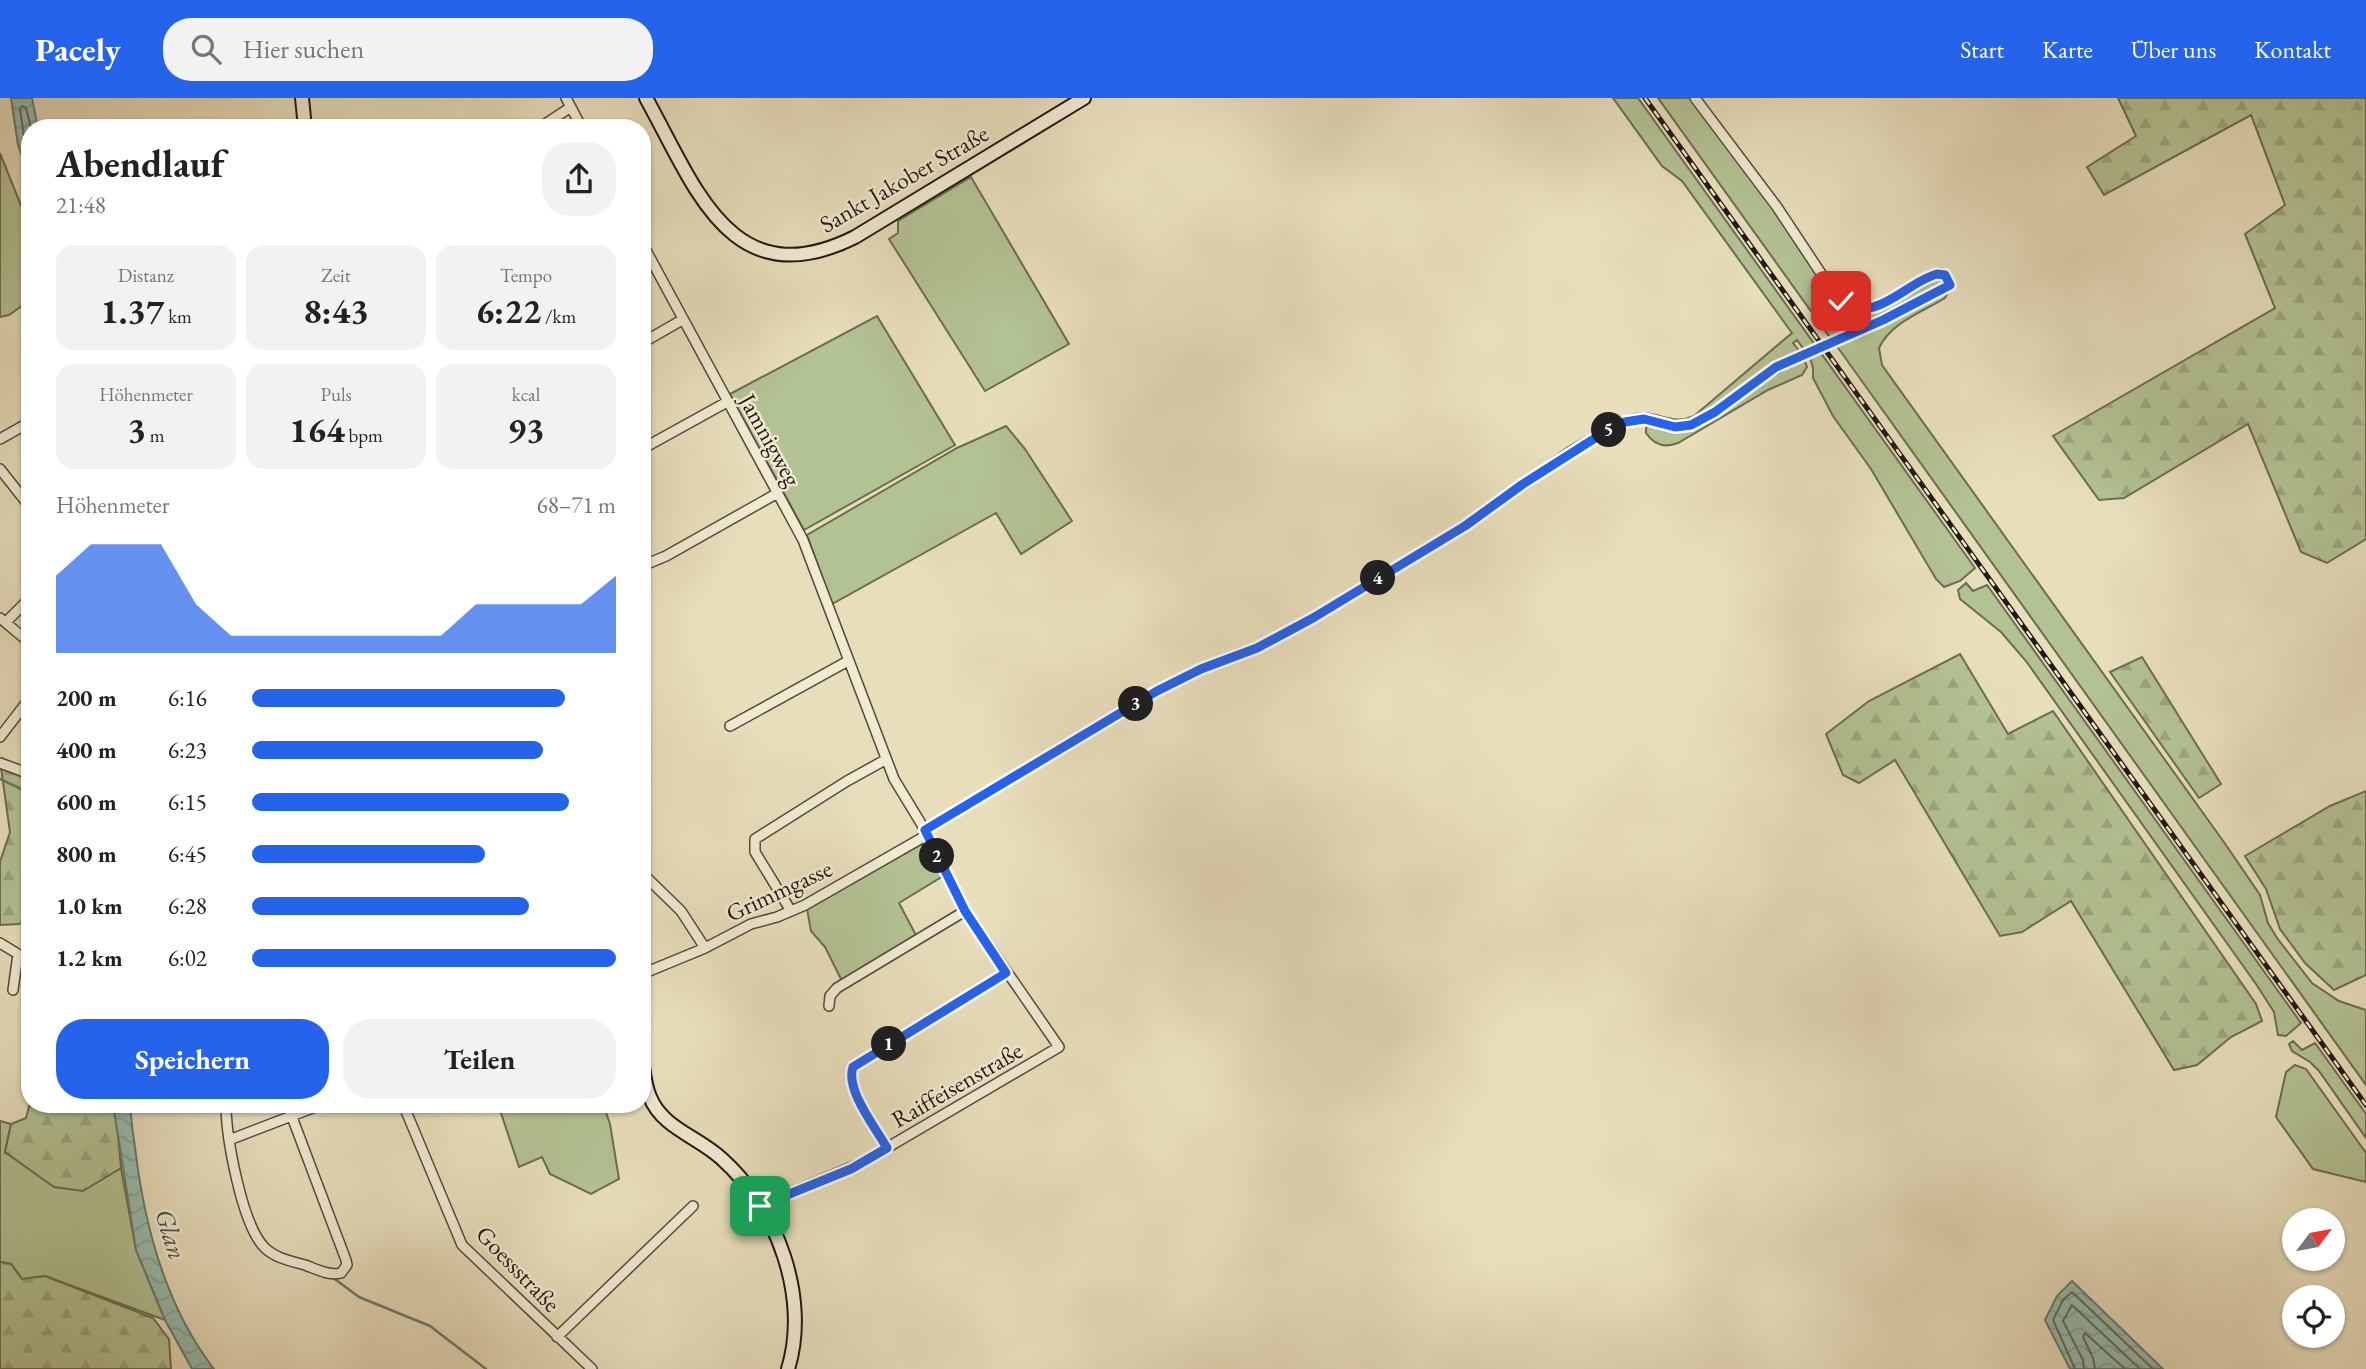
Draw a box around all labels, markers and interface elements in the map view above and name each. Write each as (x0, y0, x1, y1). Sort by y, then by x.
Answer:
search box (163, 18, 653, 81)
text: Pacely (35, 28, 121, 71)
icon: search (187, 30, 225, 68)
text: Hier suchen (243, 32, 364, 66)
text: Start (1960, 34, 2004, 65)
text: Karte (2042, 34, 2093, 65)
text: Über uns (2131, 34, 2216, 65)
text: Kontakt (2254, 34, 2331, 65)
street label: Sankt Jakober Straße (814, 118, 994, 240)
text: Abendlauf (56, 139, 224, 188)
button: share (542, 142, 616, 216)
text: 21:48 (56, 190, 106, 220)
text: Distanz (118, 263, 174, 288)
text: Zeit (321, 263, 351, 288)
text: Tempo (500, 263, 552, 288)
pin (1811, 271, 1871, 331)
icon: check (1822, 282, 1860, 320)
text: 1.37 (100, 288, 164, 333)
text: 8:43 (303, 288, 369, 333)
text: 6:22 (476, 288, 541, 333)
text: km (164, 304, 192, 329)
text: /km (541, 304, 576, 329)
text: Höhenmeter (99, 382, 193, 407)
text: Puls (320, 382, 352, 407)
text: kcal (512, 382, 540, 407)
street label: Jamnigweg (731, 386, 809, 492)
text: 3 (127, 407, 146, 452)
text: 164 (289, 407, 345, 452)
text: 93 (507, 407, 545, 452)
pin: 5 (1592, 412, 1626, 448)
text: 5 (1603, 417, 1614, 442)
text: m (146, 423, 165, 448)
text: bpm (345, 423, 383, 448)
text: Höhenmeter (56, 490, 169, 520)
text: 68–71 m (537, 490, 616, 520)
pin: 4 (1360, 560, 1396, 596)
text: 4 (1372, 565, 1383, 590)
text: 200 m (56, 683, 117, 713)
text: 6:16 (168, 683, 207, 713)
pin: 3 (1118, 686, 1154, 722)
text: 3 (1130, 691, 1141, 716)
text: 400 m (56, 735, 117, 765)
text: 6:23 (168, 735, 207, 765)
text: 600 m (56, 787, 117, 817)
text: 6:15 (168, 787, 207, 817)
pin: 2 (920, 838, 954, 874)
text: 800 m (56, 839, 117, 869)
text: 6:45 (168, 839, 207, 869)
text: 2 (931, 843, 942, 868)
street label: Grimmgasse (721, 852, 837, 929)
text: 1.0 km (56, 891, 123, 921)
text: 6:28 (168, 891, 207, 921)
text: 1.2 km (56, 943, 123, 973)
text: 6:02 (168, 943, 207, 973)
button: Speichern (56, 1019, 329, 1099)
button: Teilen (343, 1019, 616, 1099)
pin: 1 (872, 1026, 906, 1062)
text: 1 (883, 1031, 894, 1056)
street label: Raiffeisenstraße (886, 1034, 1028, 1135)
pin (730, 1176, 790, 1236)
icon: arrive (741, 1187, 779, 1225)
water label: Glan (147, 1205, 195, 1263)
north arrow (2282, 1208, 2345, 1270)
map controls (2282, 1208, 2345, 1348)
street label: Goessstraße (469, 1219, 567, 1318)
button: locate (2282, 1285, 2345, 1348)

